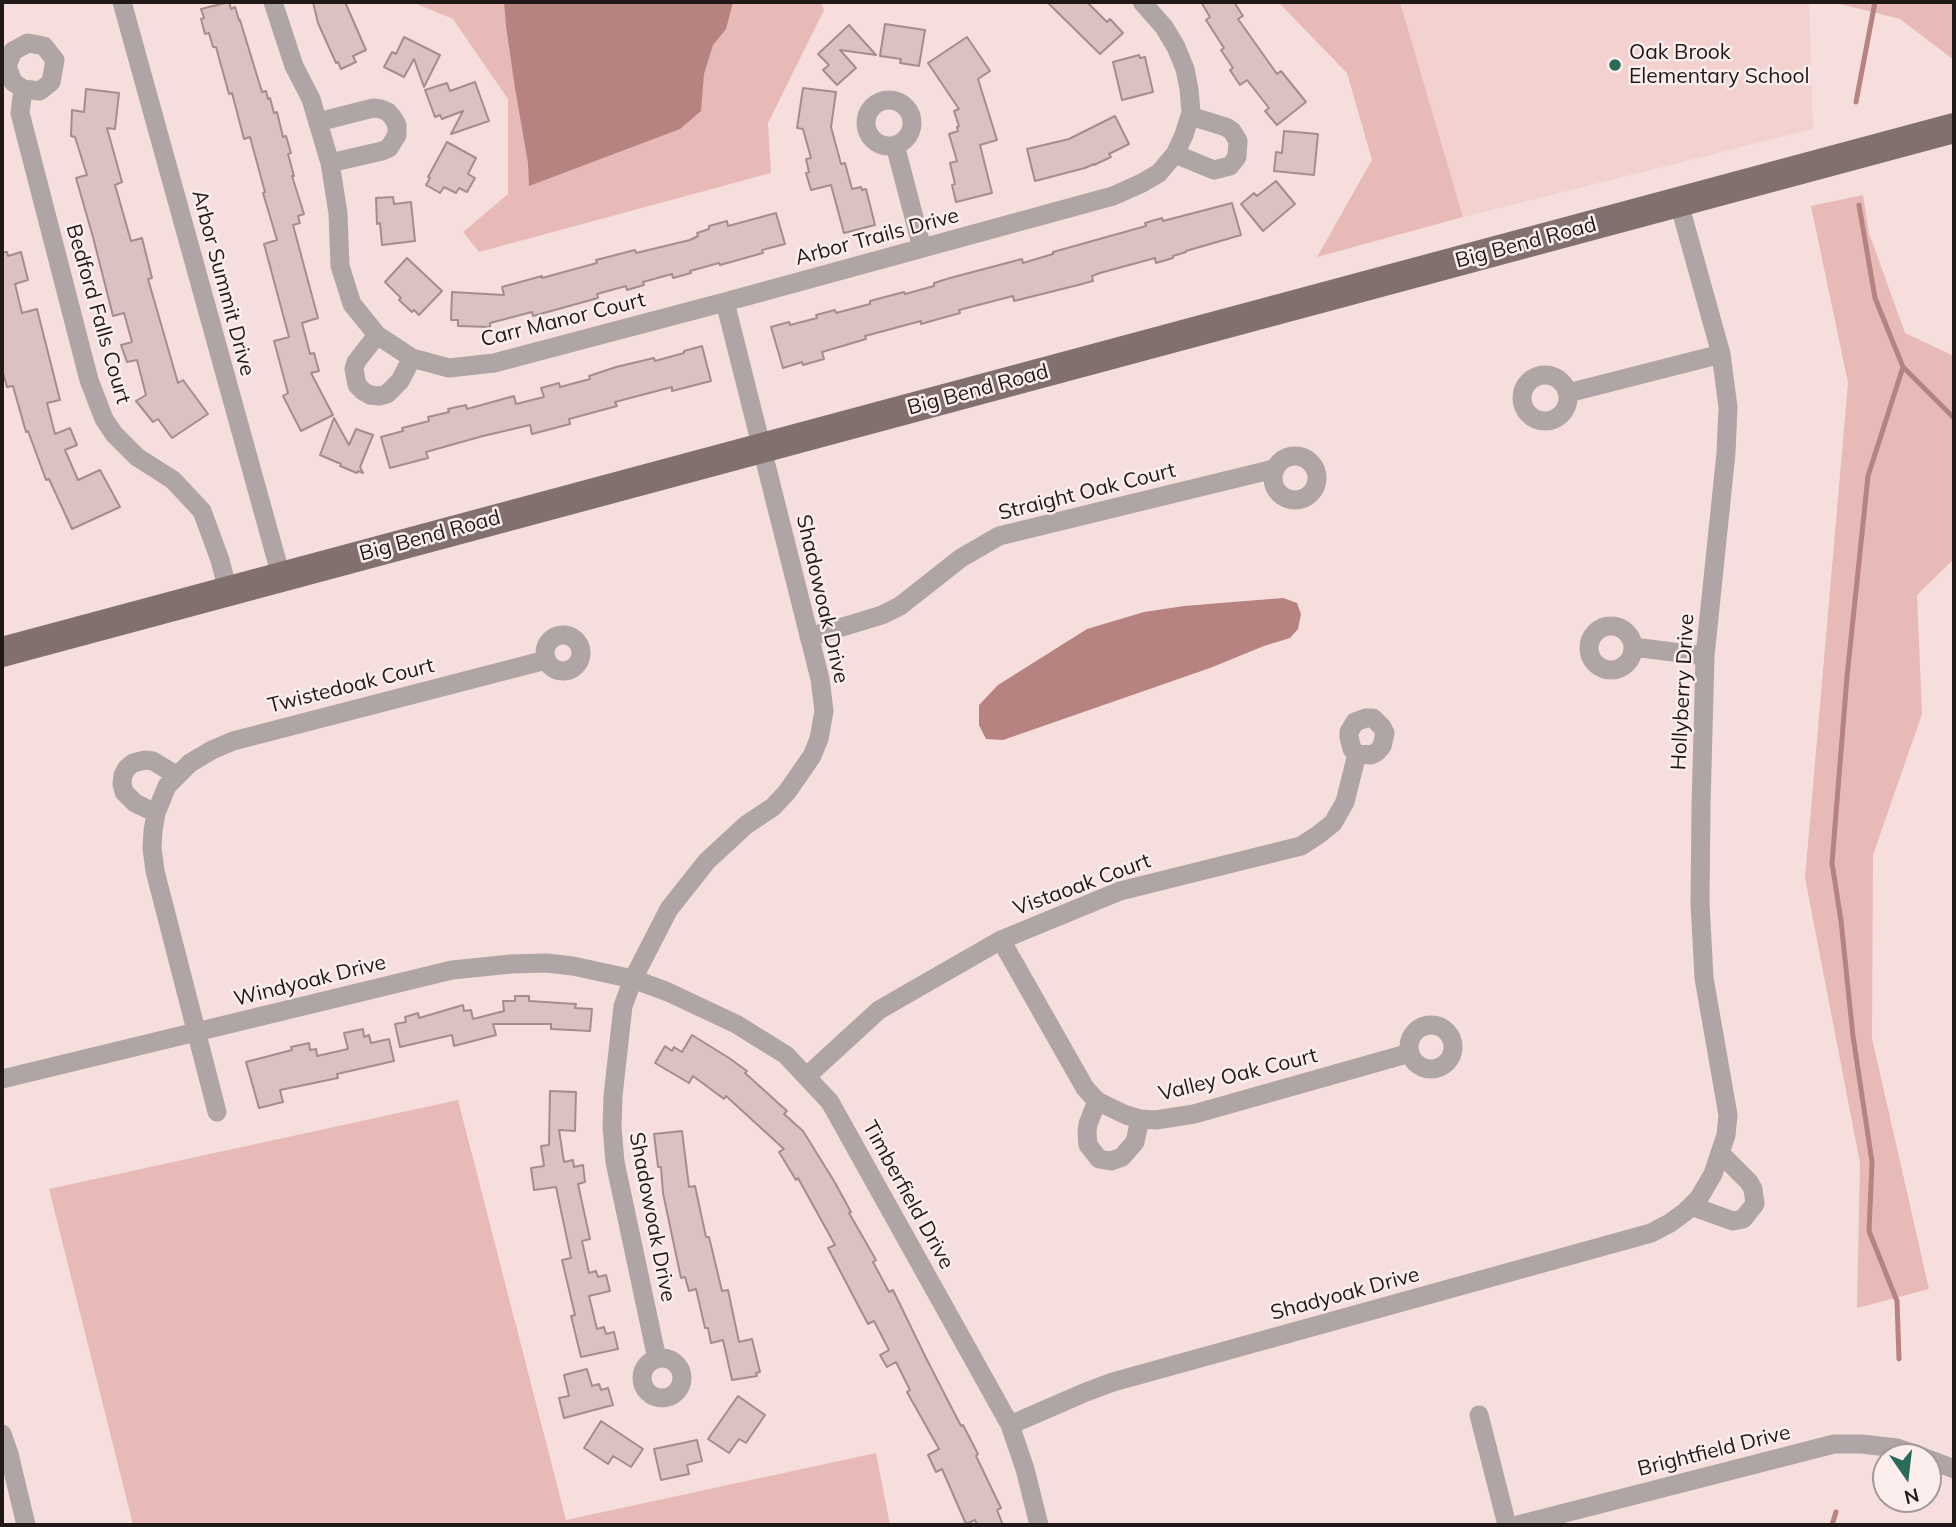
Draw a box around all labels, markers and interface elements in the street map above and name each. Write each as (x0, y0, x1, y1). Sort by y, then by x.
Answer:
place label: Oak Brook Elementary School (1629, 40, 1810, 90)
marker: Oak Brook Elementary School (1607, 57, 1623, 73)
street label: Arbor Summit Drive (186, 187, 260, 379)
street label: Arbor Trails Drive (792, 203, 962, 271)
street label: Big Bend Road (1453, 212, 1599, 274)
street label: Bedford Falls Court (60, 221, 136, 407)
street label: Carr Manor Court (478, 287, 648, 353)
street label: Big Bend Road (905, 359, 1051, 421)
street label: Straight Oak Court (996, 458, 1178, 526)
street label: Big Bend Road (357, 505, 503, 567)
street label: Shadowoak Drive (790, 512, 854, 686)
street label: Hollyberry Drive (1666, 613, 1700, 771)
street label: Twistedoak Court (265, 653, 437, 719)
street label: Vistaoak Court (1010, 849, 1154, 921)
street label: Windyoak Drive (231, 950, 389, 1012)
street label: Valley Oak Court (1156, 1043, 1320, 1107)
street label: Timberfield Drive (857, 1116, 959, 1274)
street label: Shadowoak Drive (623, 1130, 681, 1304)
street label: Shadyoak Drive (1268, 1262, 1422, 1326)
street label: Brightfield Drive (1635, 1420, 1793, 1482)
north arrow (1872, 1443, 1942, 1513)
text: N (1902, 1483, 1921, 1510)

